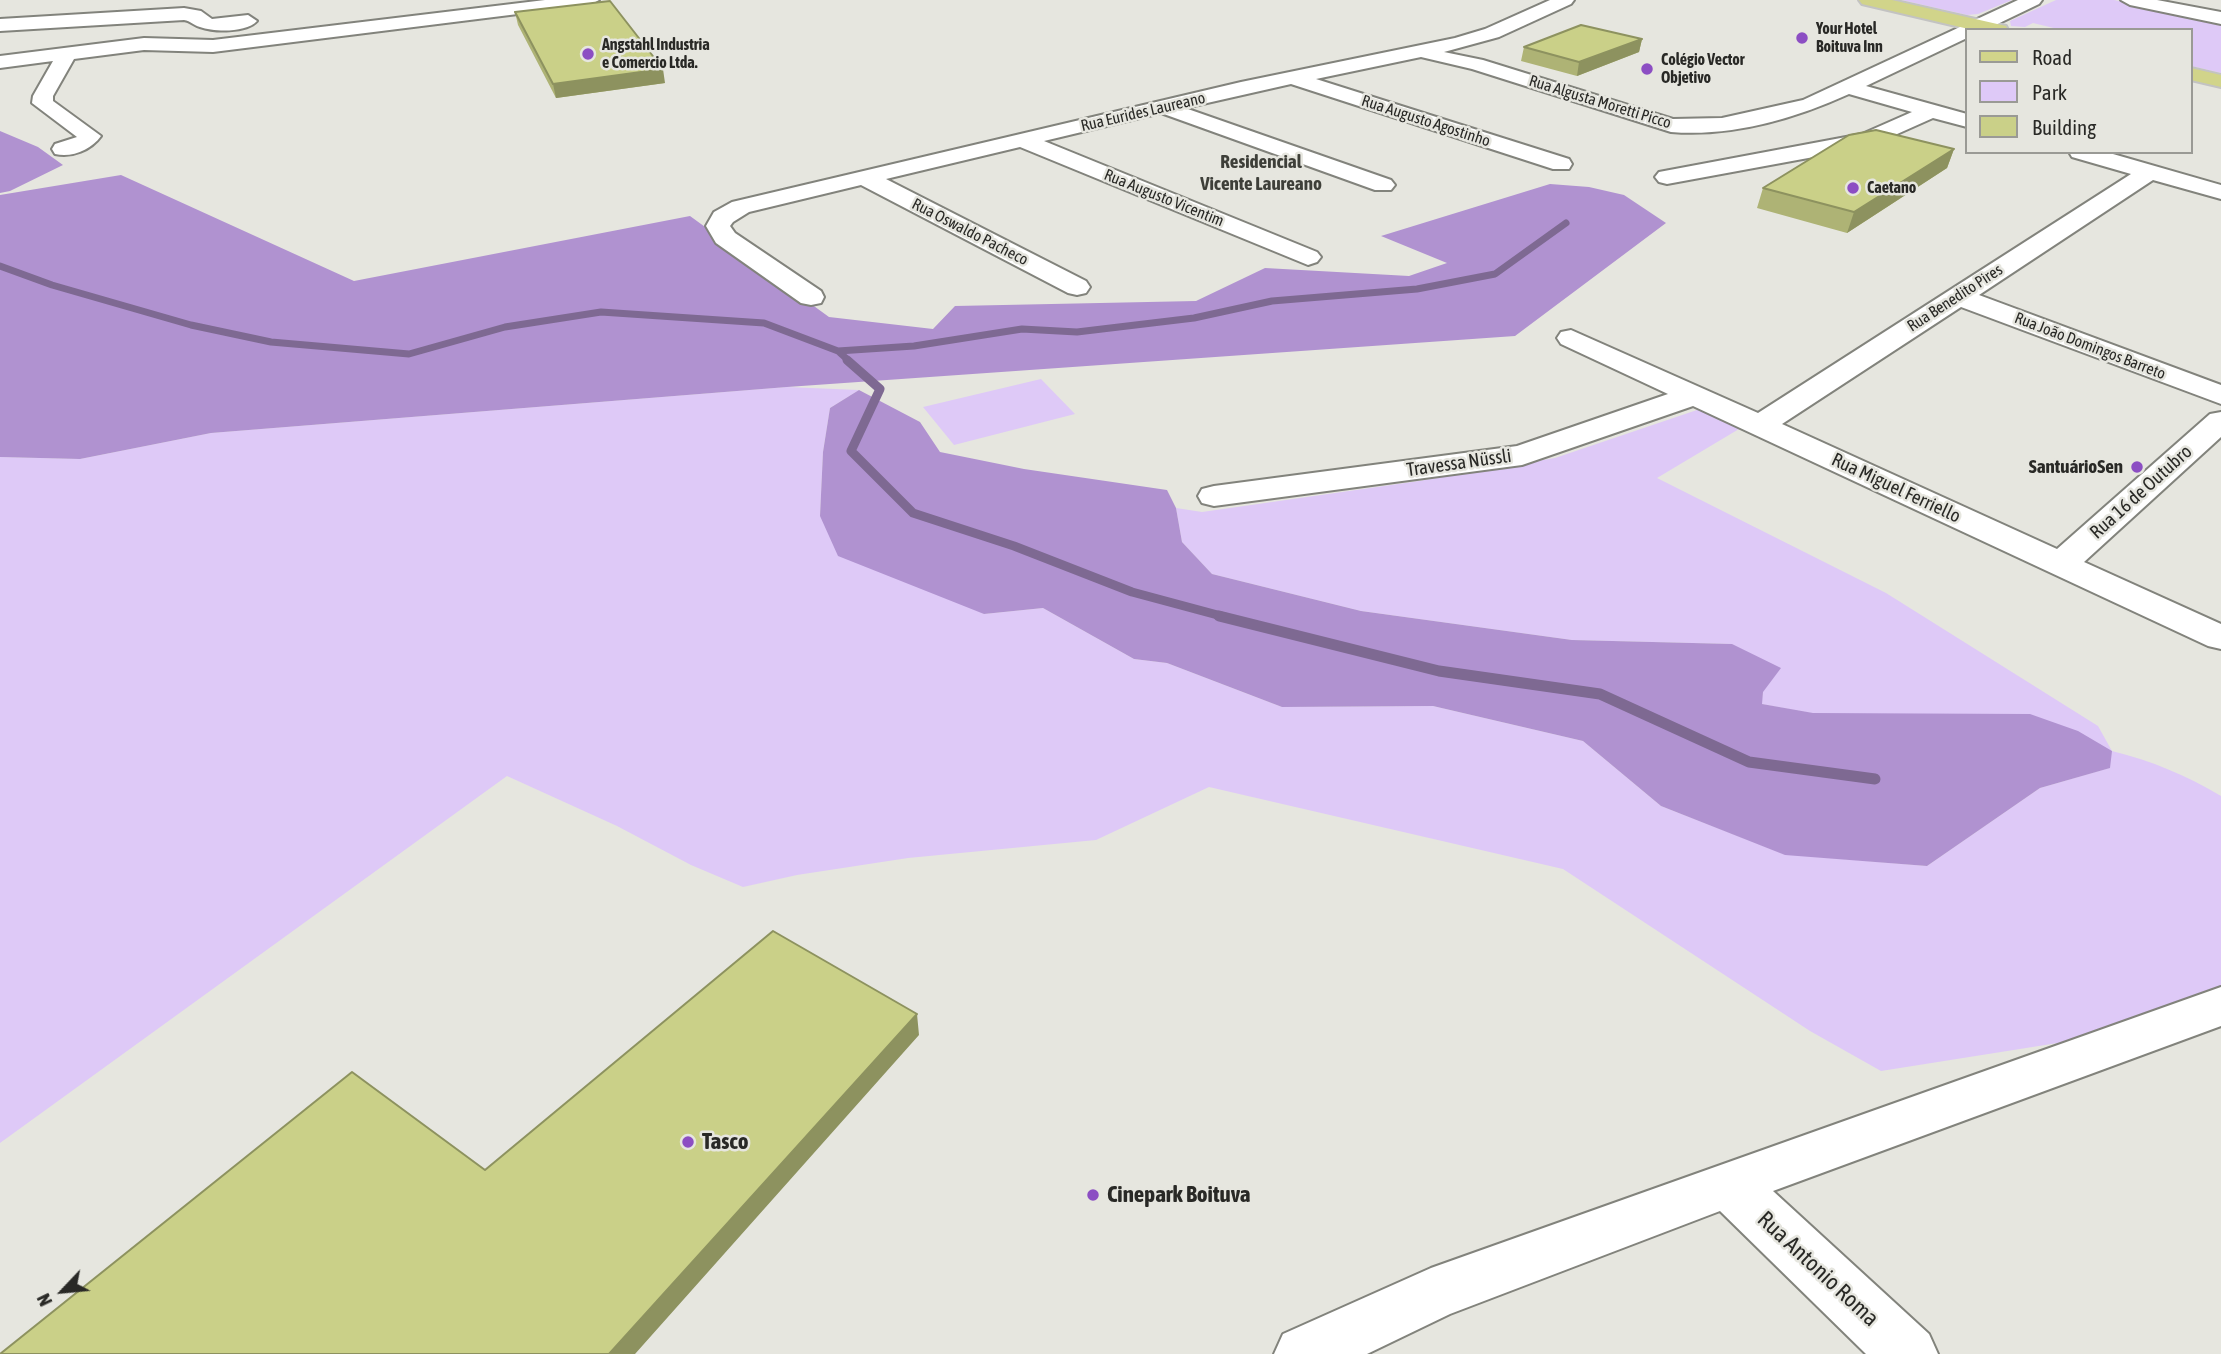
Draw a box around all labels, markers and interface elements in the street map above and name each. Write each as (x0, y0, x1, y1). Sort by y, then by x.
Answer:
place label: Your Hotel Boituva Inn (1816, 19, 1883, 57)
legend (1966, 28, 2193, 154)
marker: Your Hotel Boituva Inn (1794, 30, 1810, 46)
place label: Angstahl Industria e Comercio Ltda. (602, 35, 710, 73)
text: Road (2032, 45, 2072, 69)
marker: Angstahl Industria e Comercio Ltda. (580, 46, 596, 62)
place label: Colégio Vector Objetivo (1661, 50, 1744, 88)
marker: Colégio Vector Objetivo (1639, 61, 1655, 77)
street label: Rua Algusta Moretti Picco (1527, 71, 1673, 133)
text: Park (2032, 80, 2067, 104)
street label: Rua Eurides Laureano (1079, 88, 1207, 136)
street label: Rua Augusto Agostinho (1359, 91, 1493, 151)
text: Building (2032, 115, 2096, 139)
district label: Residencial Vicente Laureano (1200, 151, 1322, 195)
street label: Rua Augusto Vicentim (1101, 165, 1227, 231)
place label: Caetano (1867, 178, 1916, 198)
marker: Caetano (1845, 180, 1861, 196)
street label: Rua Oswaldo Pacheco (909, 194, 1031, 270)
street label: Rua Benedito Pires (1904, 260, 2006, 336)
street label: Rua João Domingos Barreto (2012, 308, 2168, 384)
street label: Rua 16 de Outubro (2085, 440, 2197, 544)
street label: Travessa Nüssli (1405, 444, 1513, 482)
street label: Rua Miguel Ferriello (1828, 448, 1964, 528)
place label: SantuárioSen (2029, 456, 2123, 478)
marker: SantuárioSen (2129, 459, 2145, 475)
place label: Tasco (702, 1128, 749, 1156)
marker: Tasco (680, 1134, 696, 1150)
place label: Cinepark Boituva (1107, 1181, 1251, 1209)
marker: Cinepark Boituva (1085, 1187, 1101, 1203)
street label: Rua Antonio Roma (1752, 1206, 1884, 1332)
north arrow (28, 1256, 98, 1326)
text: N (32, 1290, 56, 1310)

